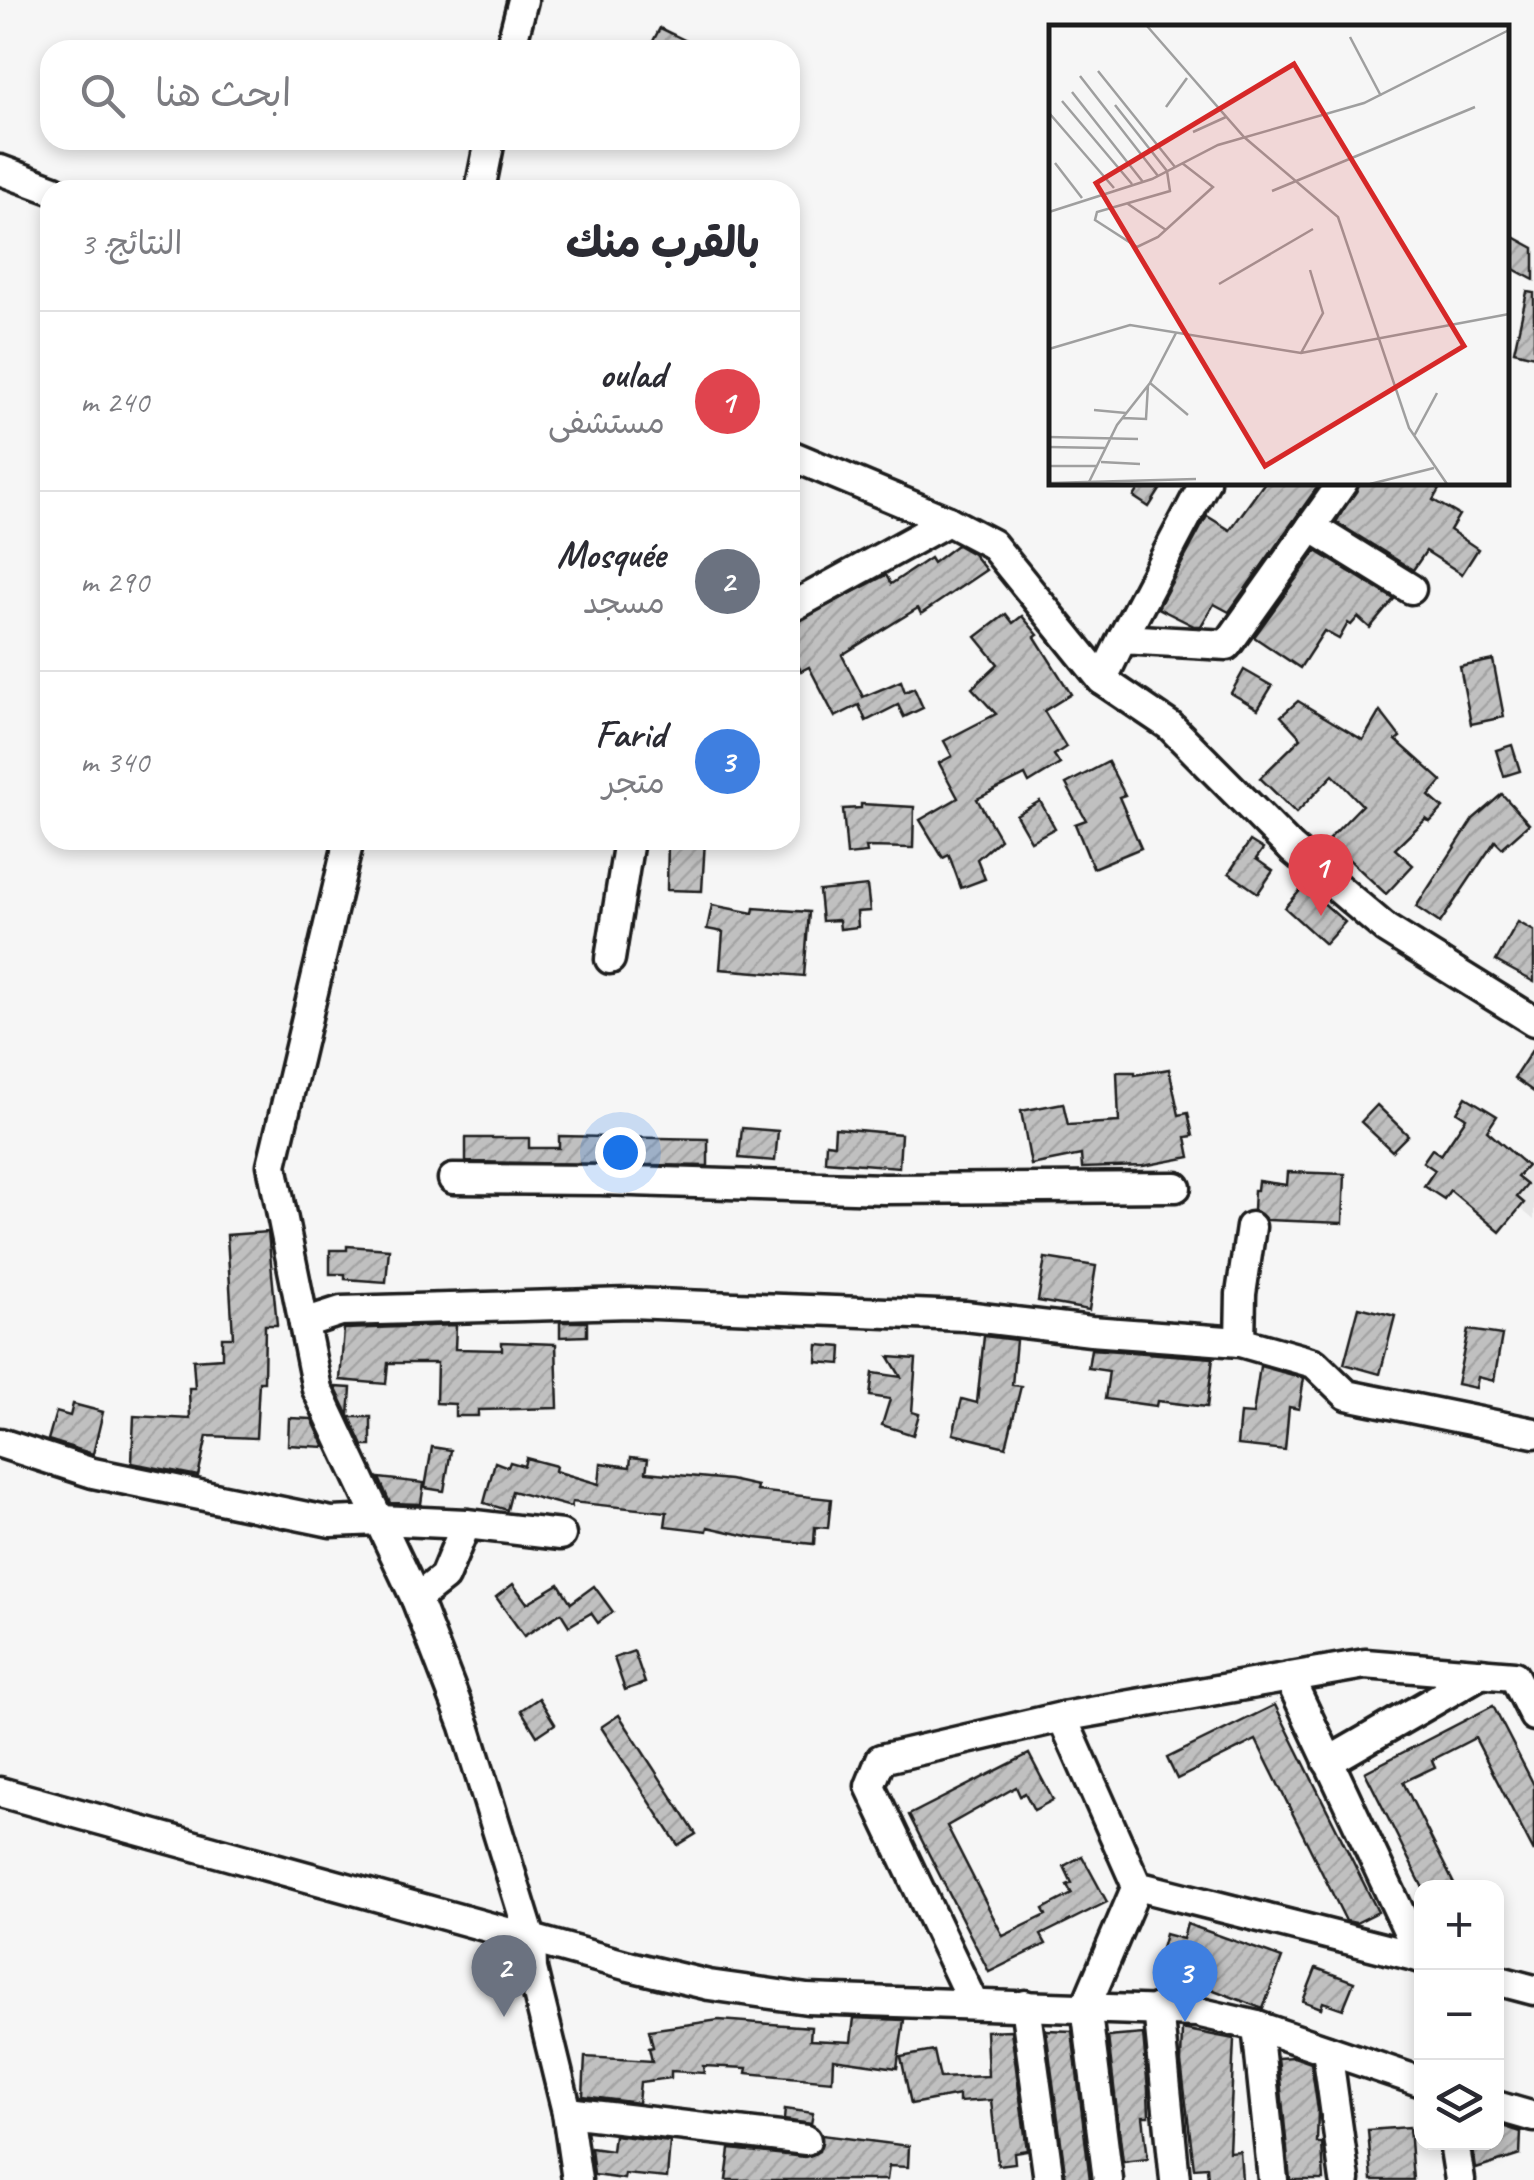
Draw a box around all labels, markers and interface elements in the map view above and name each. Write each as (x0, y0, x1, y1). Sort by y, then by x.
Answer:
inset map (1049, 25, 1509, 485)
search box (40, 40, 800, 150)
icon: search (75, 68, 130, 123)
text: ابحث هنا (155, 70, 291, 117)
text: بالقرب منك (566, 217, 760, 270)
text: النتائج: 3 (80, 223, 182, 264)
text: oulad (599, 351, 665, 398)
text: 240 m (80, 381, 149, 422)
text: 1 (720, 381, 735, 422)
text: مستشفى (548, 402, 665, 443)
text: Mosquée (557, 531, 665, 578)
text: 290 m (80, 561, 149, 602)
text: 2 (720, 561, 735, 602)
text: مسجد (583, 582, 665, 623)
text: Farid (595, 711, 665, 758)
text: 340 m (80, 741, 149, 782)
text: 3 (720, 741, 735, 782)
text: متجر (602, 762, 665, 803)
pin: 1 (1288, 834, 1354, 916)
your location (595, 1127, 646, 1178)
map controls (1414, 1880, 1504, 2150)
button: + (1414, 1880, 1504, 1970)
pin: 2 (472, 1934, 536, 2017)
pin: 3 (1152, 1940, 1218, 2022)
button: − (1414, 1970, 1504, 2060)
button: layers (1414, 2060, 1504, 2150)

